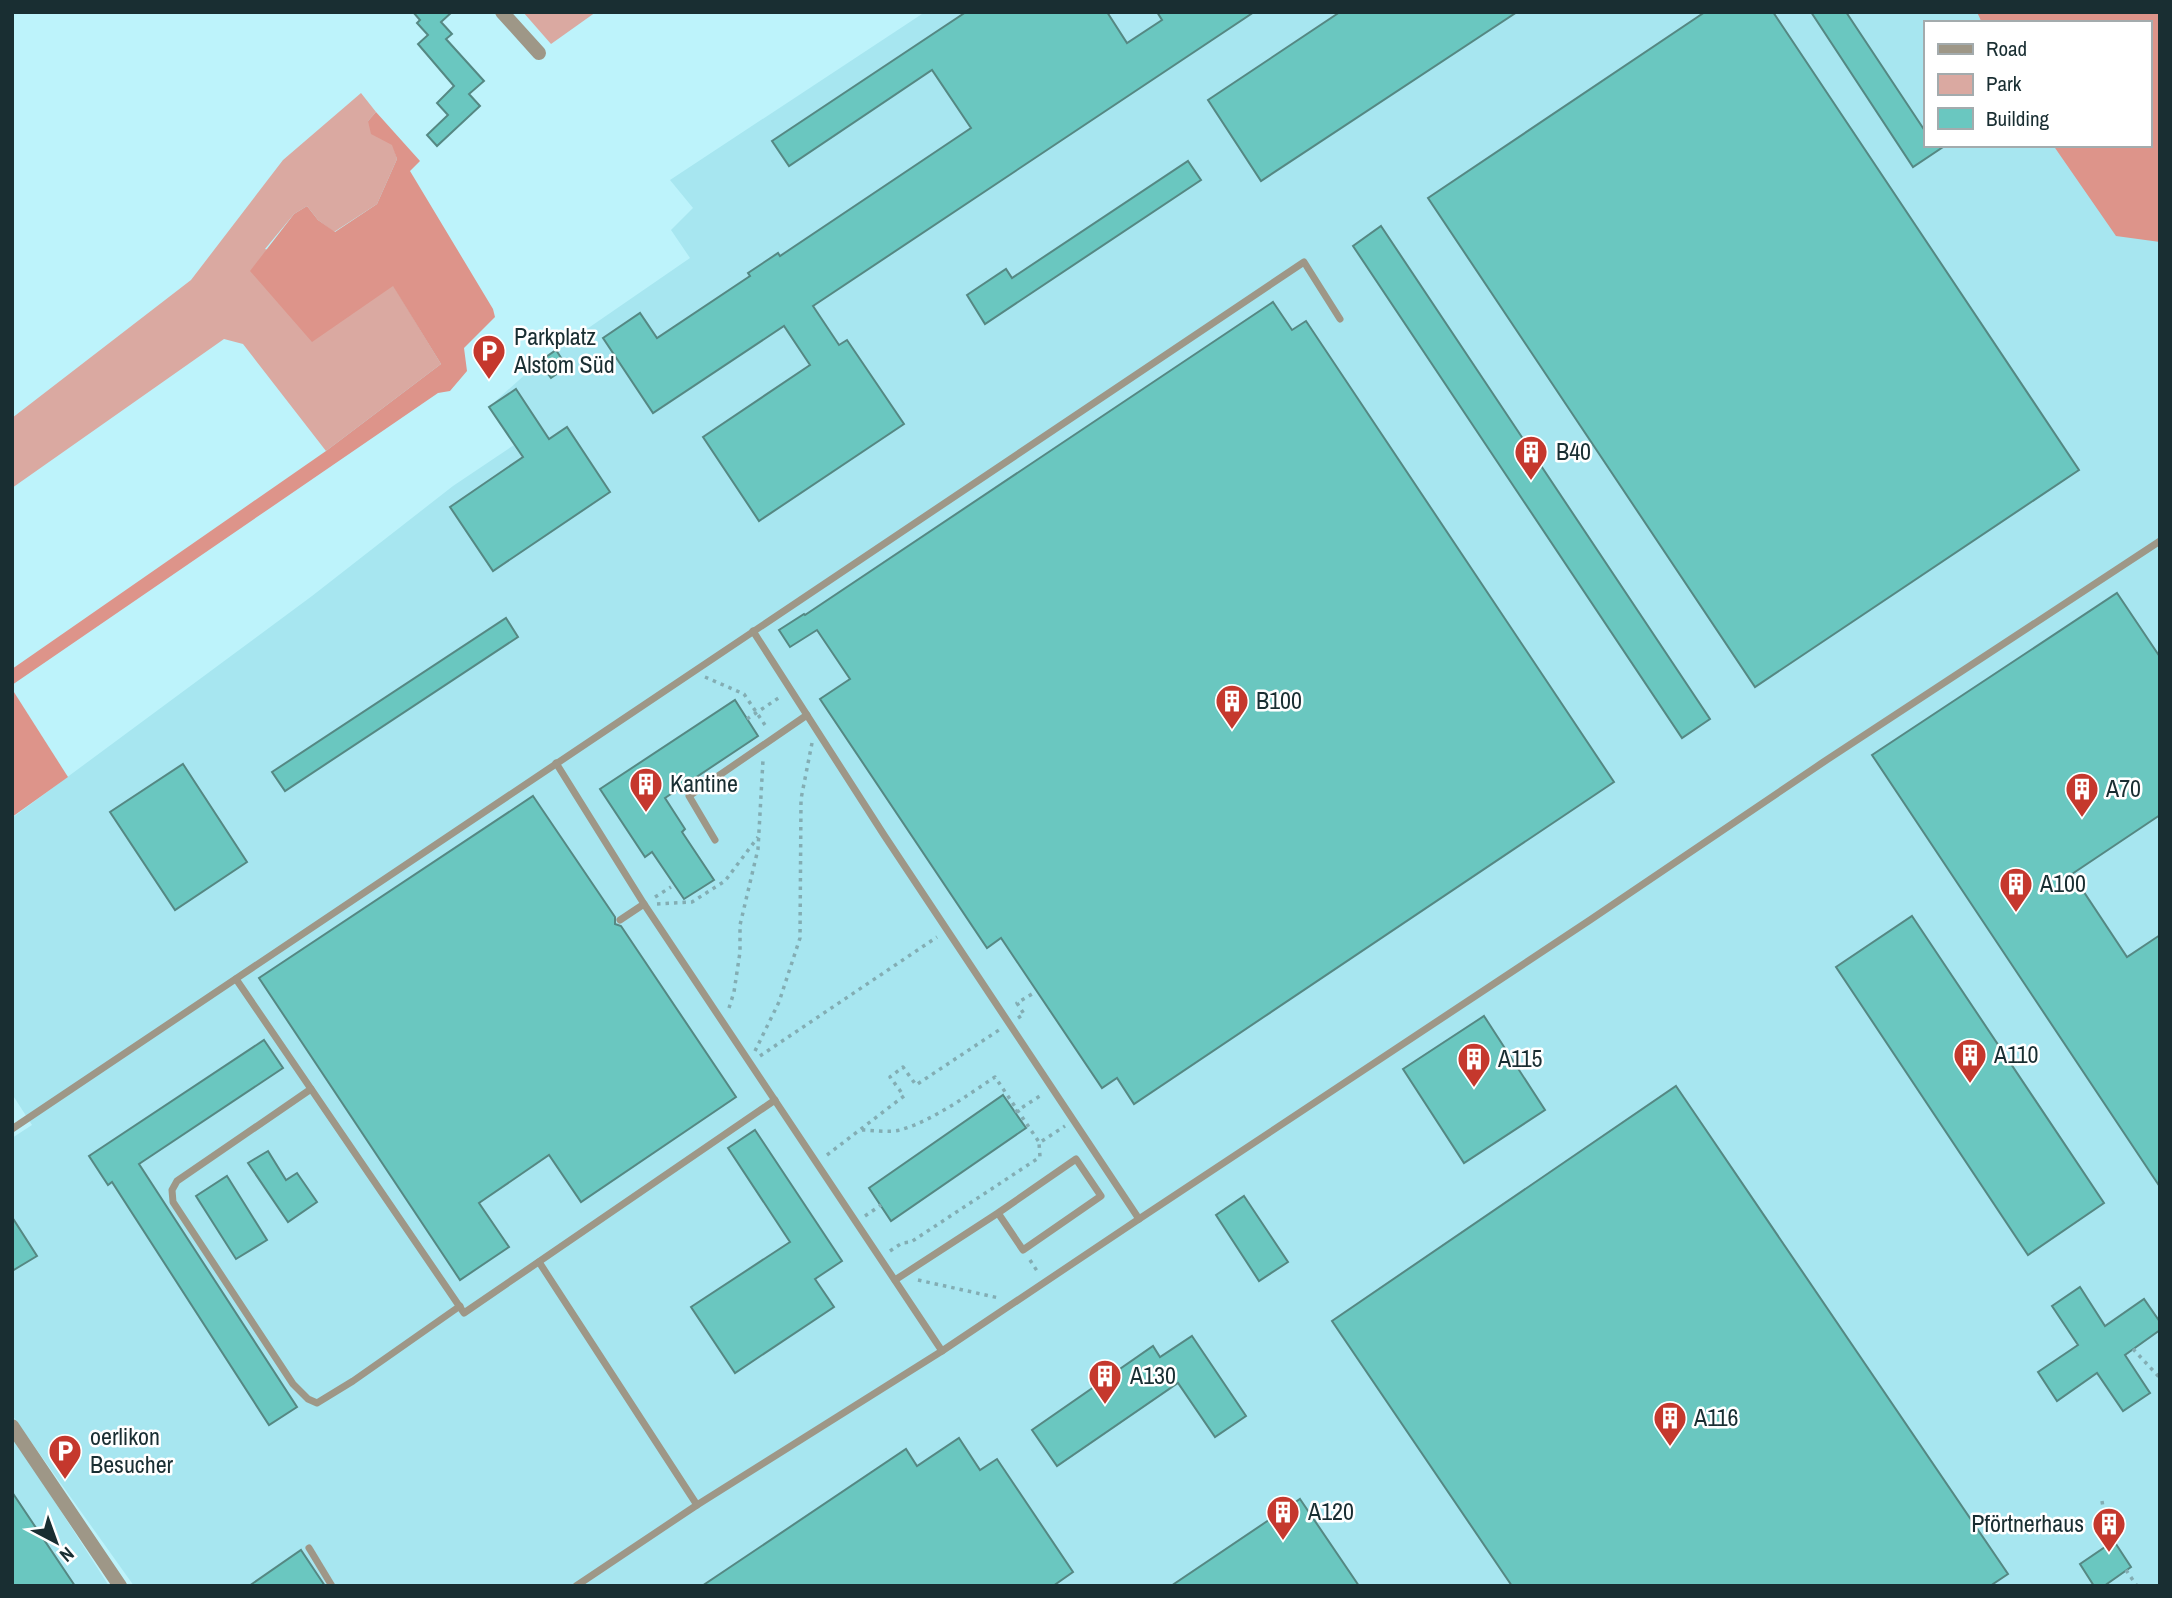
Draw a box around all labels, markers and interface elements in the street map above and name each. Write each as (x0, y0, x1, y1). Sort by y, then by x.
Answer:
legend (1924, 21, 2151, 147)
text: Road (1986, 34, 2027, 63)
text: Park (1986, 69, 2022, 98)
text: Building (1986, 104, 2050, 133)
place label: Parkplatz Alstom Süd (513, 320, 615, 380)
parking icon: Parkplatz Alstom Süd (470, 332, 508, 381)
building icon: B40 (1512, 433, 1550, 482)
place label: B40 (1556, 435, 1591, 467)
building icon: B100 (1213, 682, 1251, 731)
place label: B100 (1256, 684, 1302, 716)
building icon: Kantine (627, 765, 665, 814)
place label: Kantine (670, 767, 738, 799)
building icon: A70 (2063, 770, 2101, 819)
place label: A70 (2105, 772, 2141, 804)
building icon: A100 (1997, 865, 2035, 914)
place label: A100 (2039, 867, 2086, 899)
building icon: A110 (1951, 1036, 1989, 1085)
place label: A110 (1993, 1038, 2039, 1070)
building icon: A115 (1455, 1040, 1493, 1089)
place label: A115 (1497, 1042, 1543, 1074)
building icon: A130 (1086, 1357, 1124, 1406)
place label: A130 (1129, 1359, 1176, 1391)
building icon: A116 (1651, 1399, 1689, 1448)
place label: A116 (1693, 1401, 1739, 1433)
place label: oerlikon Besucher (90, 1420, 174, 1480)
parking icon: oerlikon Besucher (46, 1432, 84, 1481)
building icon: A120 (1264, 1493, 1302, 1542)
place label: A120 (1307, 1495, 1354, 1527)
building icon: Pförtnerhaus (2090, 1505, 2128, 1554)
north arrow (21, 1507, 91, 1577)
place label: Pförtnerhaus (1971, 1507, 2084, 1539)
text: N (54, 1541, 80, 1568)

